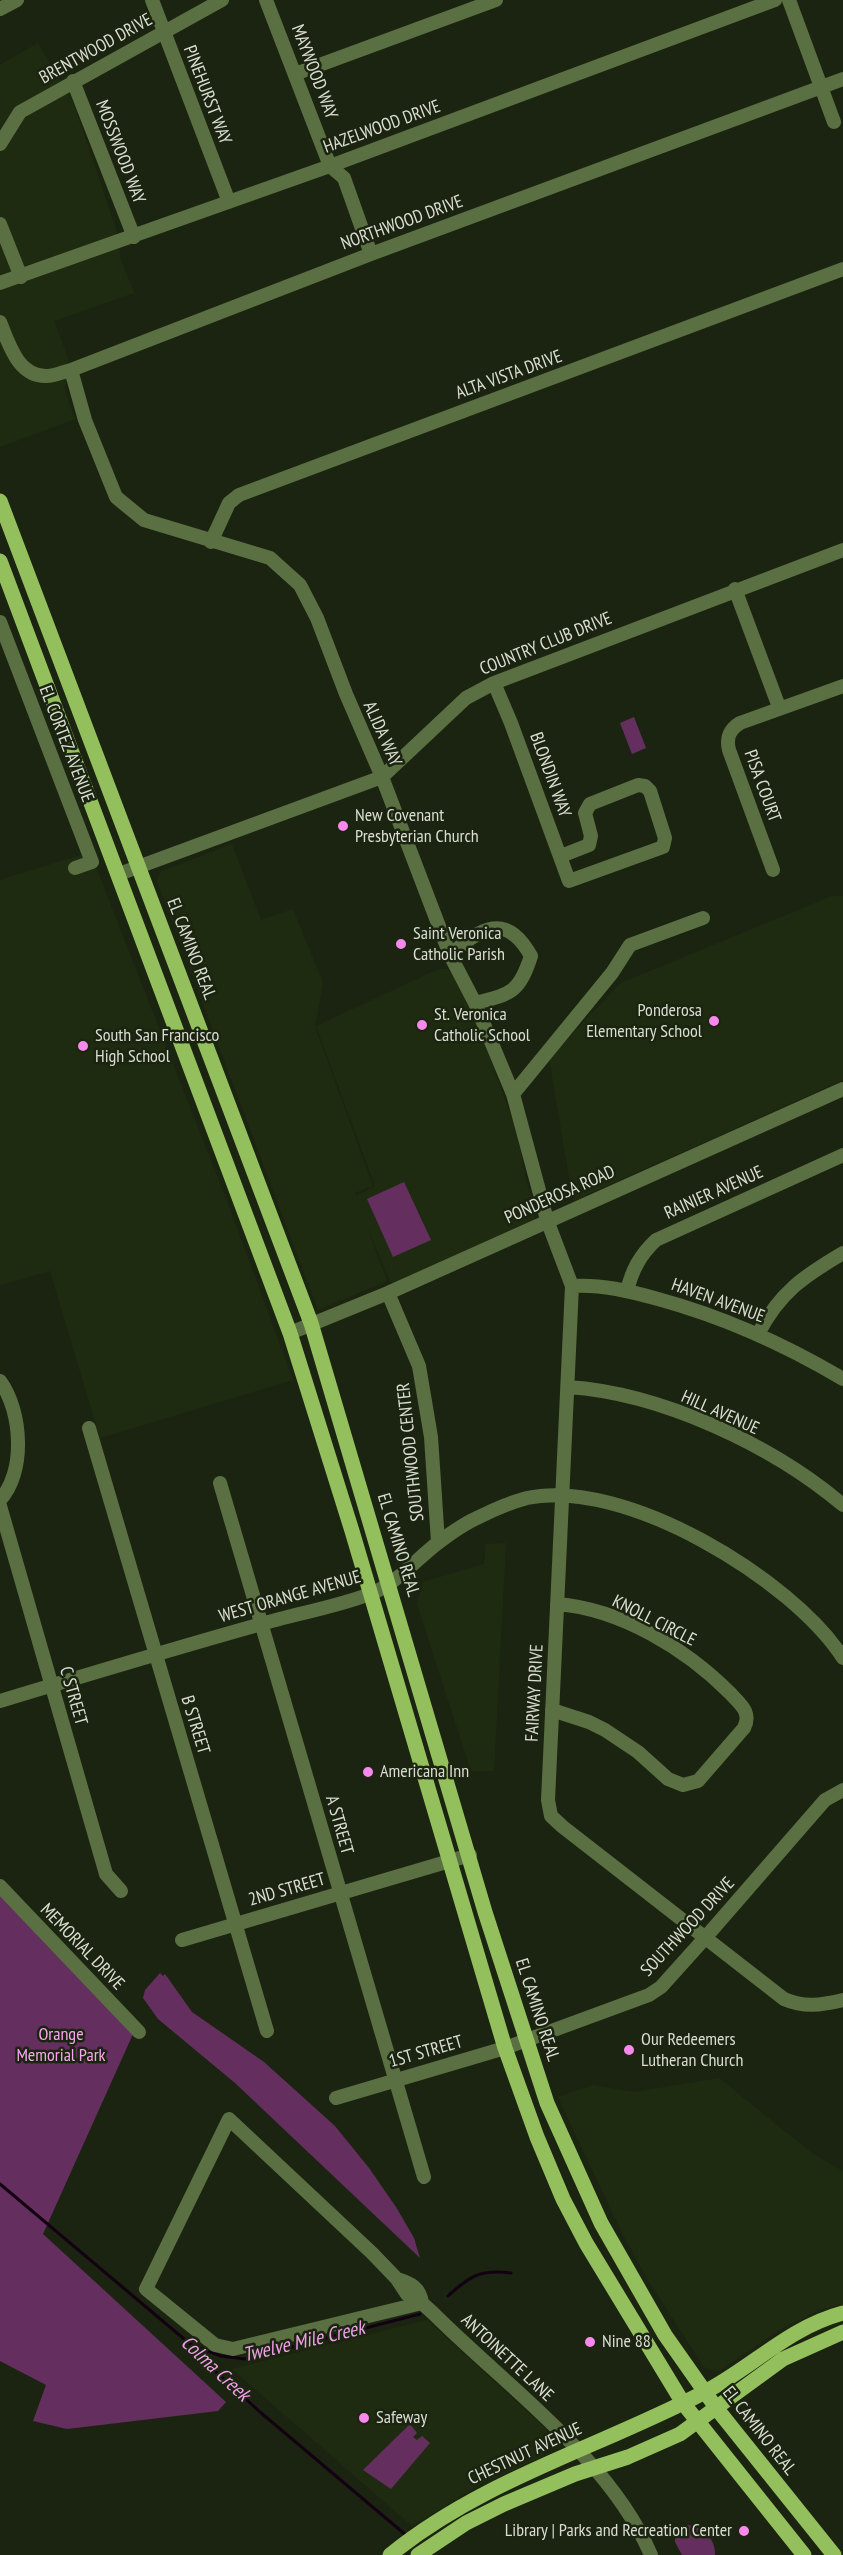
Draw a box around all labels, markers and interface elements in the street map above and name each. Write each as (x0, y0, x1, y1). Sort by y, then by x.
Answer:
street label: BRENTWOOD DRIVE (36, 9, 156, 89)
street label: MAYWOOD WAY (286, 22, 342, 122)
street label: PINEHURST WAY (178, 42, 236, 148)
street label: HAZELWOOD DRIVE (320, 96, 444, 158)
street label: MOSSWOOD WAY (90, 97, 150, 207)
street label: NORTHWOOD DRIVE (338, 191, 466, 255)
street label: ALTA VISTA DRIVE (453, 346, 565, 404)
street label: COUNTRY CLUB DRIVE (477, 608, 615, 680)
street label: EL CORTEZ AVENUE (34, 683, 98, 805)
street label: ALIDA WAY (358, 698, 406, 770)
street label: BLONDIN WAY (525, 730, 575, 820)
street label: PISA COURT (739, 747, 785, 825)
place label: New Covenant Presbyterian Church (355, 805, 479, 848)
marker: New Covenant Presbyterian Church (336, 819, 350, 833)
street label: EL CAMINO REAL (162, 895, 220, 1003)
place label: Saint Veronica Catholic Parish (413, 923, 505, 966)
marker: Saint Veronica Catholic Parish (394, 937, 408, 951)
place label: Ponderosa Elementary School (586, 1000, 702, 1042)
place label: St. Veronica Catholic School (434, 1004, 530, 1046)
marker: Ponderosa Elementary School (707, 1014, 721, 1028)
marker: St. Veronica Catholic School (415, 1018, 429, 1032)
place label: South San Francisco High School (95, 1025, 219, 1068)
marker: South San Francisco High School (76, 1039, 90, 1053)
street label: PONDEROSA ROAD (502, 1161, 618, 1229)
street label: RAINIER AVENUE (661, 1162, 767, 1224)
street label: HAVEN AVENUE (668, 1274, 768, 1328)
street label: SOUTHWOOD CENTER (393, 1381, 429, 1523)
street label: HILL AVENUE (678, 1386, 762, 1440)
street label: EL CAMINO REAL (372, 1491, 424, 1599)
street label: WEST ORANGE AVENUE (216, 1566, 364, 1628)
street label: KNOLL CIRCLE (608, 1591, 700, 1651)
street label: FAIRWAY DRIVE (522, 1644, 548, 1742)
street label: C STREET (54, 1664, 92, 1728)
street label: B STREET (176, 1693, 214, 1757)
place label: Americana Inn (380, 1761, 469, 1783)
marker: Americana Inn (361, 1765, 375, 1779)
street label: A STREET (320, 1793, 358, 1857)
street label: 2ND STREET (246, 1869, 328, 1911)
street label: SOUTHWOOD DRIVE (637, 1873, 739, 1981)
street label: MEMORIAL DRIVE (36, 1899, 128, 1995)
street label: EL CAMINO REAL (510, 1956, 564, 2064)
park label: Orange Memorial Park (16, 2024, 106, 2066)
place label: Our Redeemers Lutheran Church (641, 2029, 743, 2072)
street label: 1ST STREET (387, 2031, 465, 2073)
marker: Our Redeemers Lutheran Church (622, 2043, 636, 2057)
street label: ANTOINETTE LANE (456, 2310, 558, 2406)
water label: Twelve Mile Creek (241, 2316, 367, 2368)
water label: Colma Creek (175, 2331, 255, 2407)
place label: Nine 88 (602, 2331, 651, 2353)
marker: Nine 88 (583, 2335, 597, 2349)
street label: EL CAMINO REAL (718, 2382, 800, 2480)
place label: Safeway (376, 2407, 427, 2429)
marker: Safeway (357, 2411, 371, 2425)
street label: CHESTNUT AVENUE (465, 2418, 585, 2490)
place label: Library | Parks and Recreation Center (505, 2520, 732, 2542)
marker: Library | Parks and Recreation Center (737, 2524, 751, 2538)

